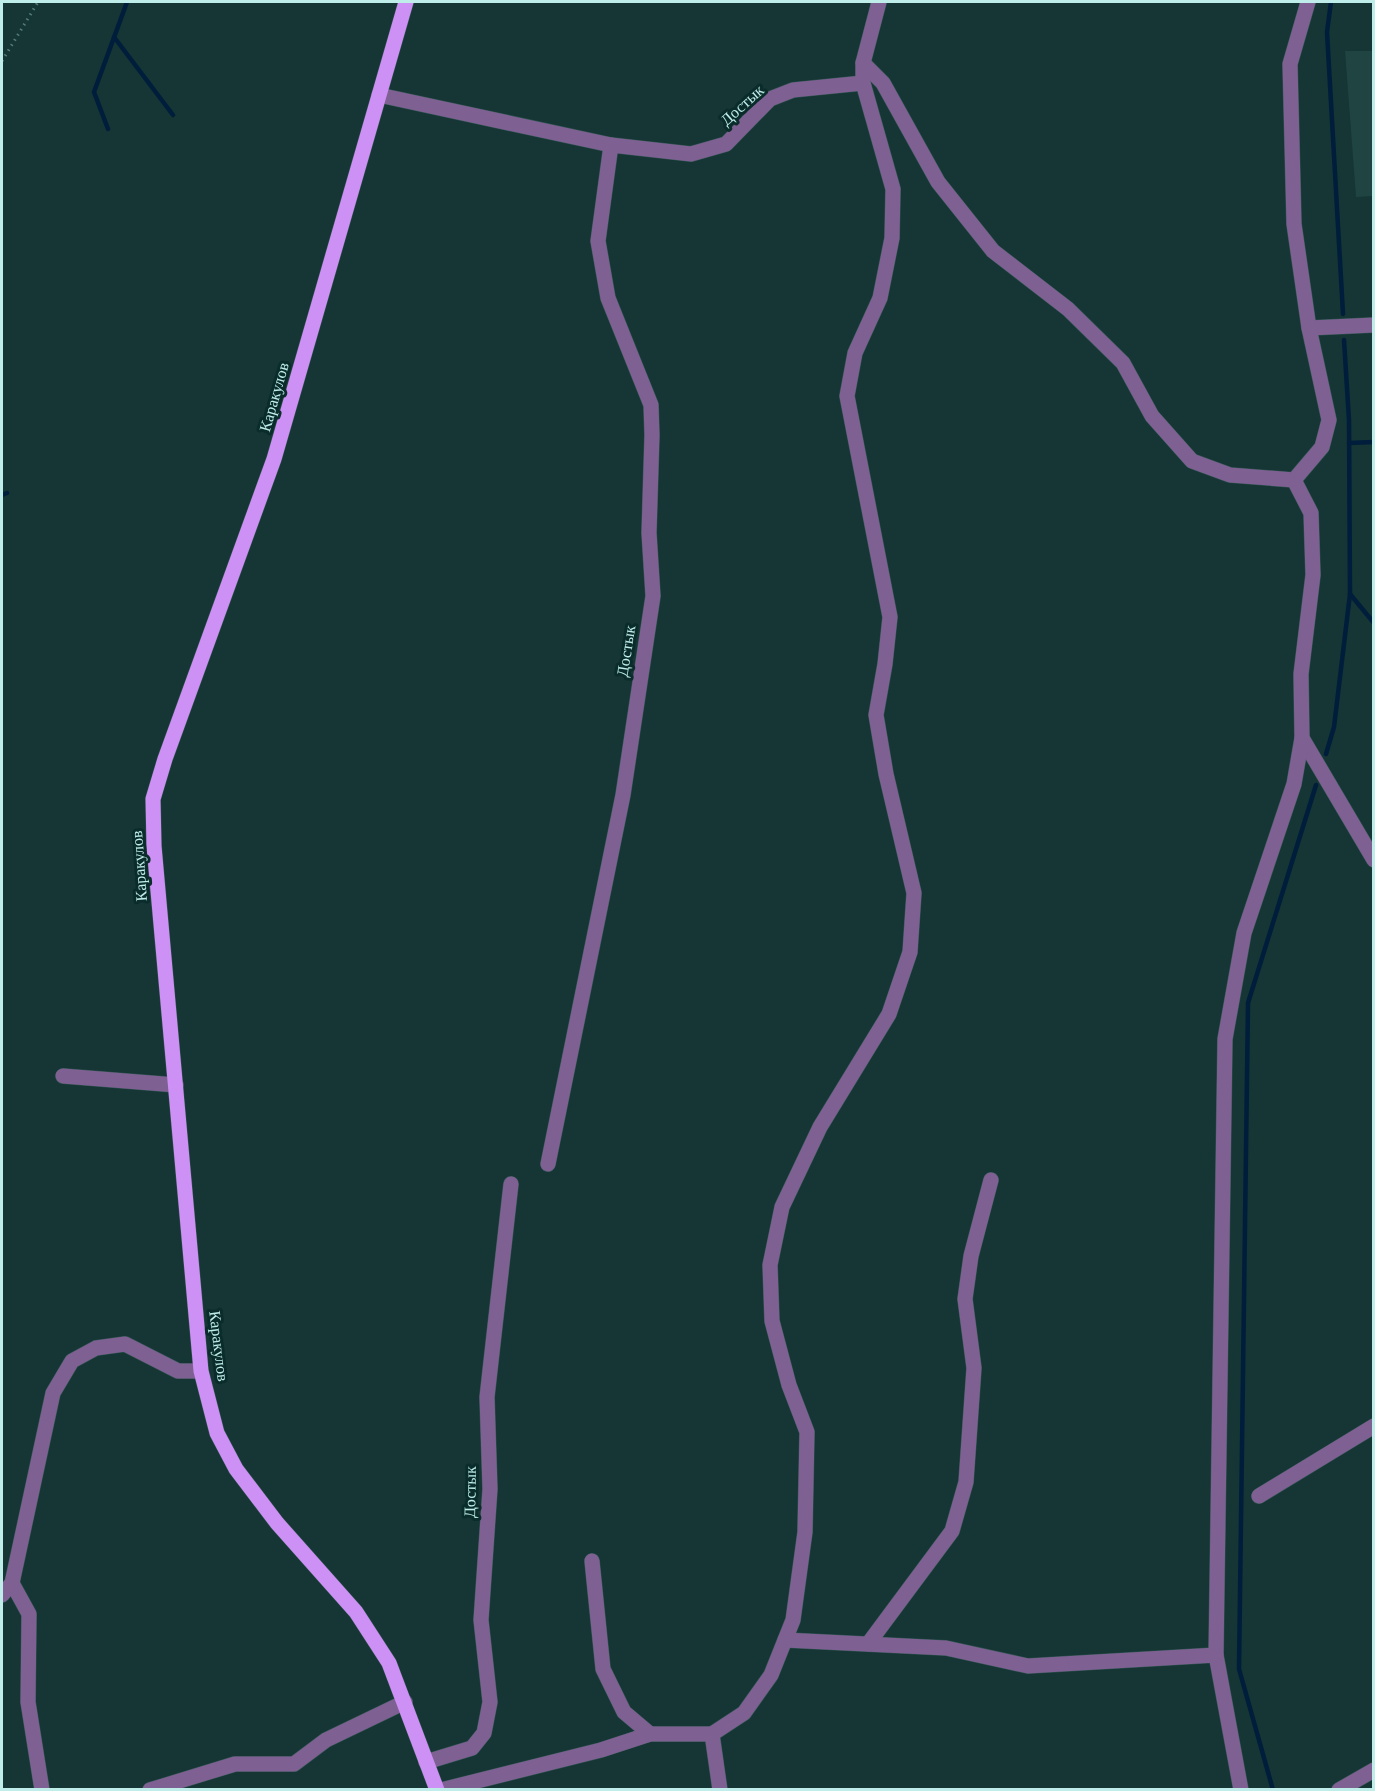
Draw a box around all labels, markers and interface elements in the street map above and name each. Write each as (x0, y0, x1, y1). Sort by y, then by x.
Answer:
street label: Достык (717, 81, 768, 129)
street label: Каракулов (256, 360, 293, 434)
street label: Достык (614, 624, 639, 678)
street label: Каракулов (128, 829, 151, 902)
street label: Каракулов (205, 1310, 232, 1383)
street label: Достык (461, 1466, 480, 1518)

